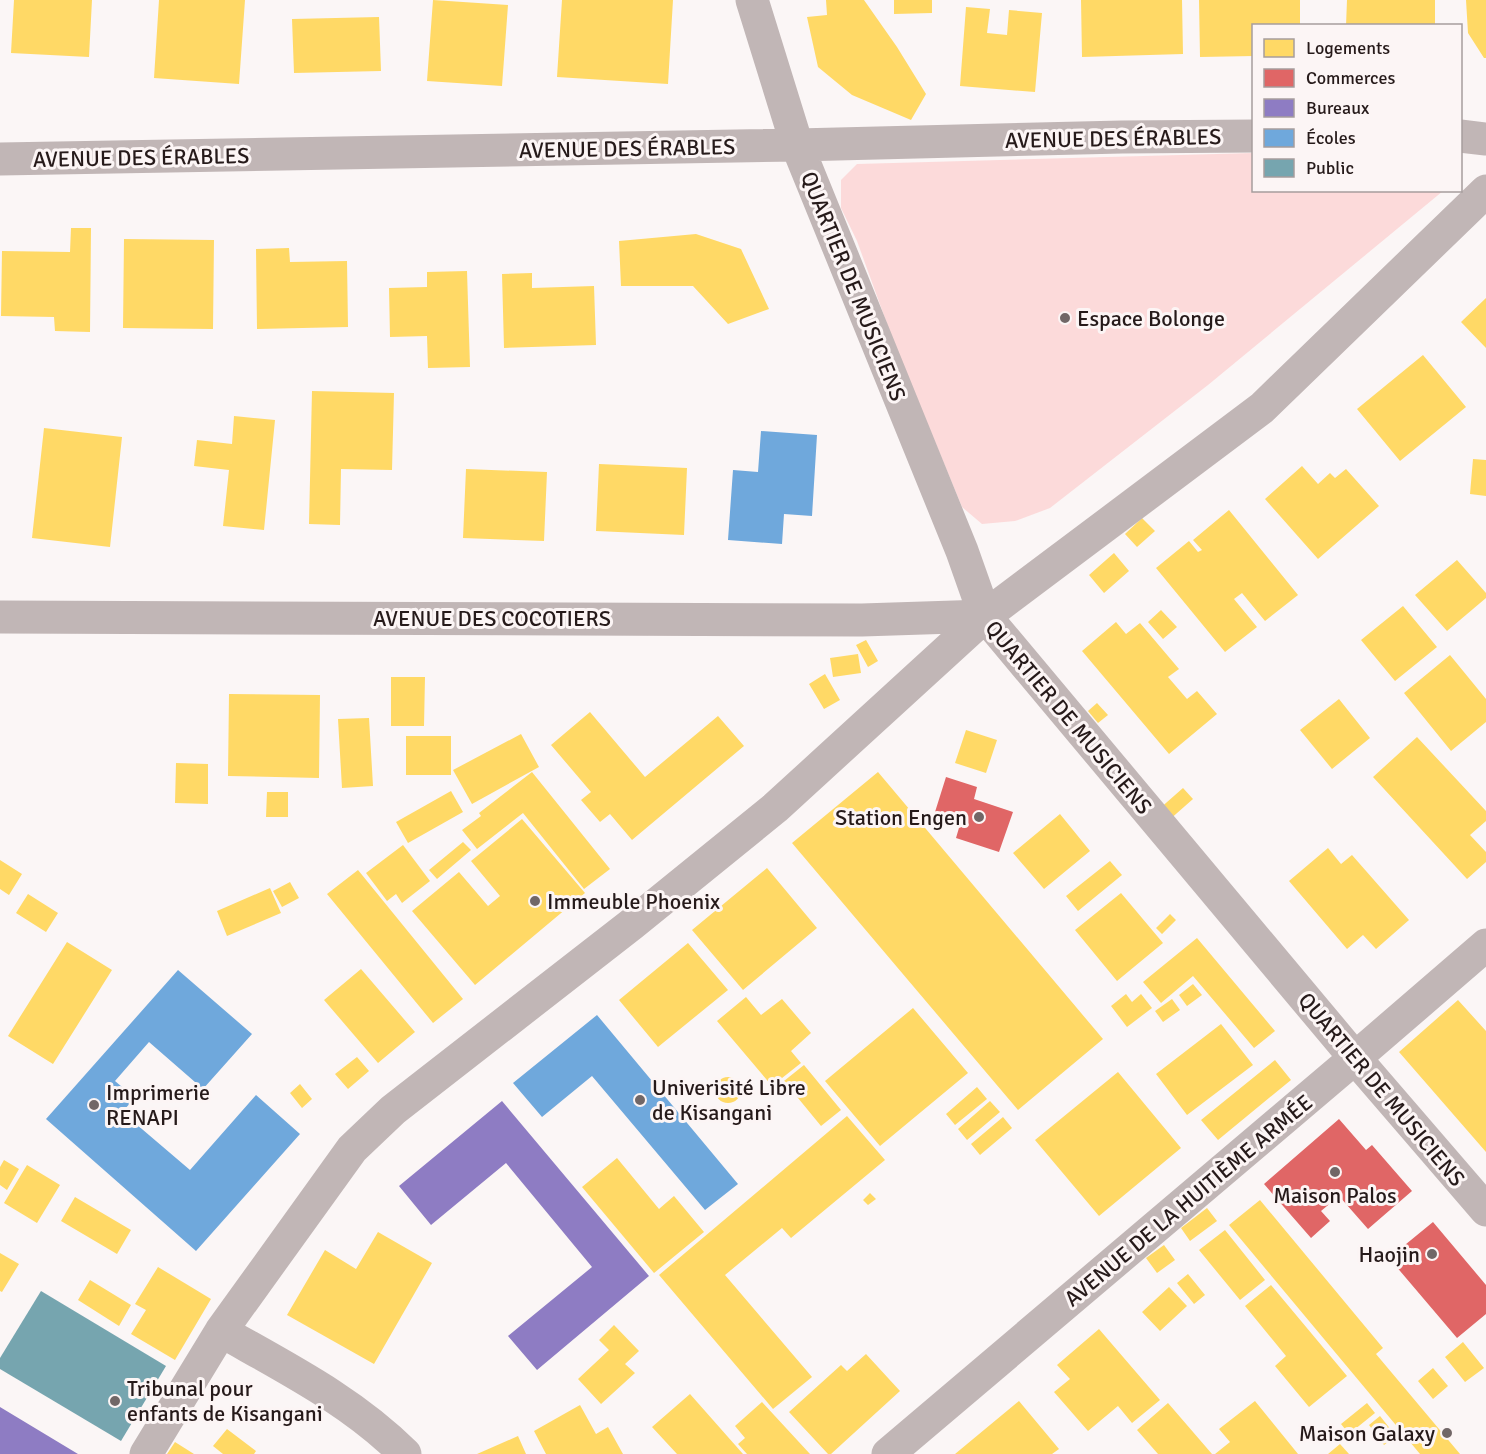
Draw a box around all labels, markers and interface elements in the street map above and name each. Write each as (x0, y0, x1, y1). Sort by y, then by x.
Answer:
legend (1252, 24, 1462, 192)
text: Logements (1306, 37, 1390, 59)
text: Commerces (1306, 67, 1395, 89)
text: Bureaux (1306, 97, 1370, 119)
street label: AVENUE DES ÉRABLES (1005, 123, 1221, 154)
text: Écoles (1306, 127, 1356, 149)
street label: AVENUE DES ÉRABLES (519, 133, 735, 164)
street label: AVENUE DES ÉRABLES (33, 142, 249, 173)
text: Public (1306, 157, 1354, 179)
street label: QUARTIER DE MUSICIENS (795, 168, 912, 405)
place label: Espace Bolonge (1077, 305, 1225, 332)
marker: Espace Bolonge (1058, 311, 1072, 325)
street label: AVENUE DES COCOTIERS (373, 605, 611, 632)
street label: QUARTIER DE MUSICIENS (980, 615, 1158, 820)
place label: Station Engen (835, 804, 967, 831)
marker: Station Engen (972, 810, 986, 824)
place label: Immeuble Phoenix (547, 888, 720, 915)
marker: Immeuble Phoenix (528, 894, 542, 908)
street label: QUARTIER DE MUSICIENS (1293, 987, 1471, 1192)
place label: Univerisité Libre de Kisangani (652, 1074, 806, 1126)
place label: Imprimerie RENAPI (106, 1079, 210, 1131)
street label: AVENUE DE LA HUITIÈME ARMÉE (1059, 1089, 1318, 1312)
marker: Univerisité Libre de Kisangani (633, 1093, 647, 1107)
marker: Imprimerie RENAPI (87, 1098, 101, 1112)
marker: Maison Palos (1328, 1165, 1342, 1179)
place label: Maison Palos (1273, 1182, 1397, 1209)
place label: Haojin (1359, 1241, 1420, 1268)
marker: Haojin (1425, 1247, 1439, 1261)
place label: Tribunal pour enfants de Kisangani (127, 1375, 323, 1427)
marker: Tribunal pour enfants de Kisangani (108, 1394, 122, 1408)
place label: Maison Galaxy (1299, 1420, 1436, 1447)
marker: Maison Galaxy (1440, 1426, 1454, 1440)

